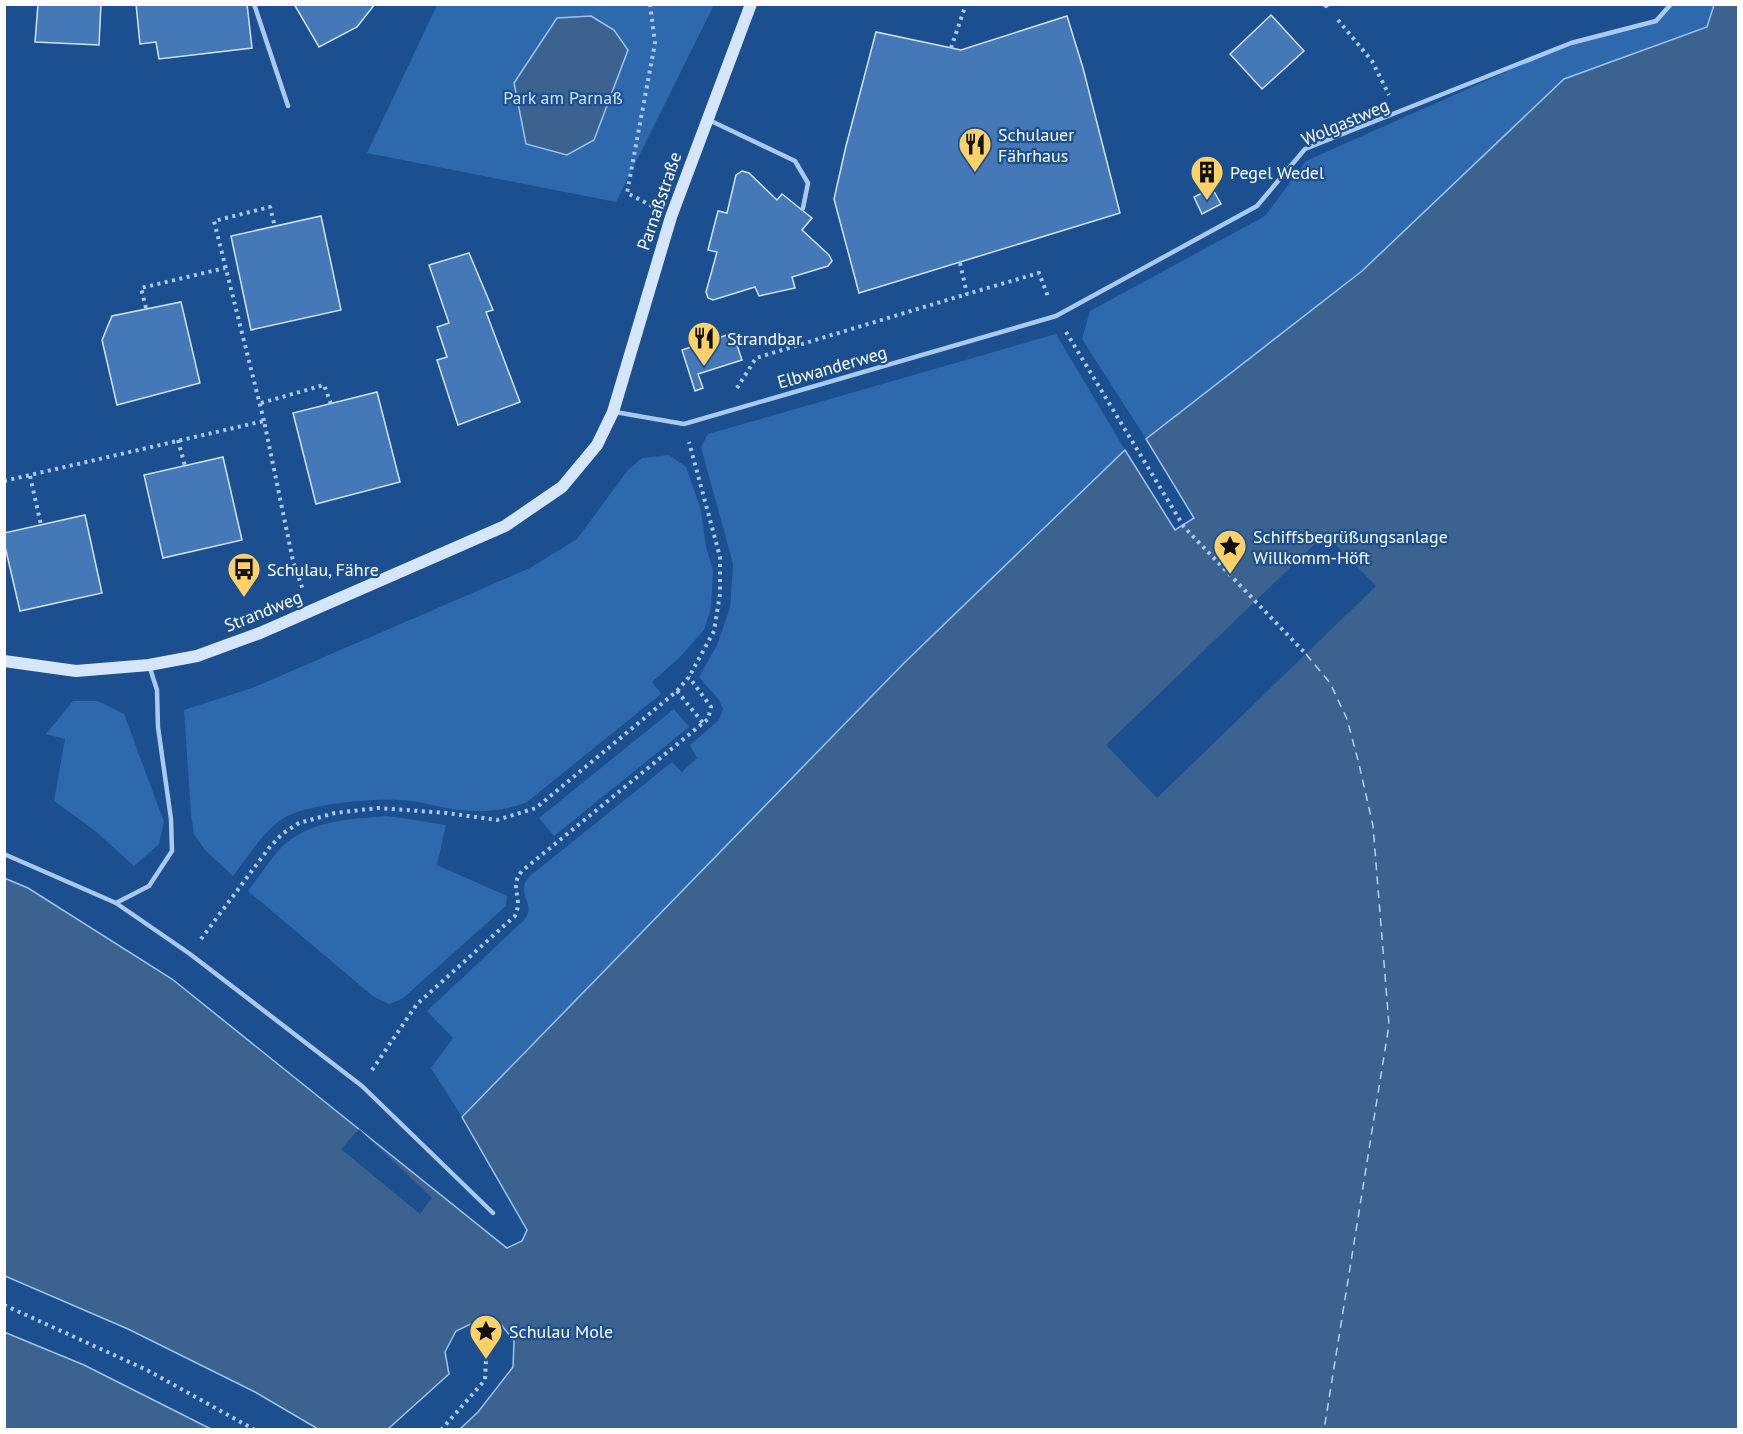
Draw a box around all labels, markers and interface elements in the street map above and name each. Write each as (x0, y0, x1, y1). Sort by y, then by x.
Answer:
park label: Park am Parnaß (503, 86, 623, 109)
street label: Wolgastweg (1298, 93, 1392, 151)
place label: Schulauer Fährhaus (998, 123, 1074, 167)
restaurant icon: Schulauer Fährhaus (957, 126, 993, 173)
street label: Parnaßstraße (631, 149, 687, 253)
building icon: Pegel Wedel (1189, 154, 1225, 201)
place label: Pegel Wedel (1230, 161, 1325, 184)
restaurant icon: Strandbar (686, 320, 722, 367)
place label: Strandbar (727, 327, 802, 350)
street label: Elbwanderweg (775, 340, 889, 394)
place label: Schiffsbegrüßungsanlage Willkomm-Höft (1253, 525, 1448, 569)
place icon: Schiffsbegrüßungsanlage Willkomm-Höft (1212, 528, 1248, 575)
bus stop icon: Schulau, Fähre (226, 551, 262, 598)
place label: Schulau, Fähre (267, 558, 379, 581)
street label: Strandweg (221, 585, 305, 637)
place icon: Schulau Mole (468, 1313, 504, 1360)
place label: Schulau Mole (509, 1320, 613, 1343)

